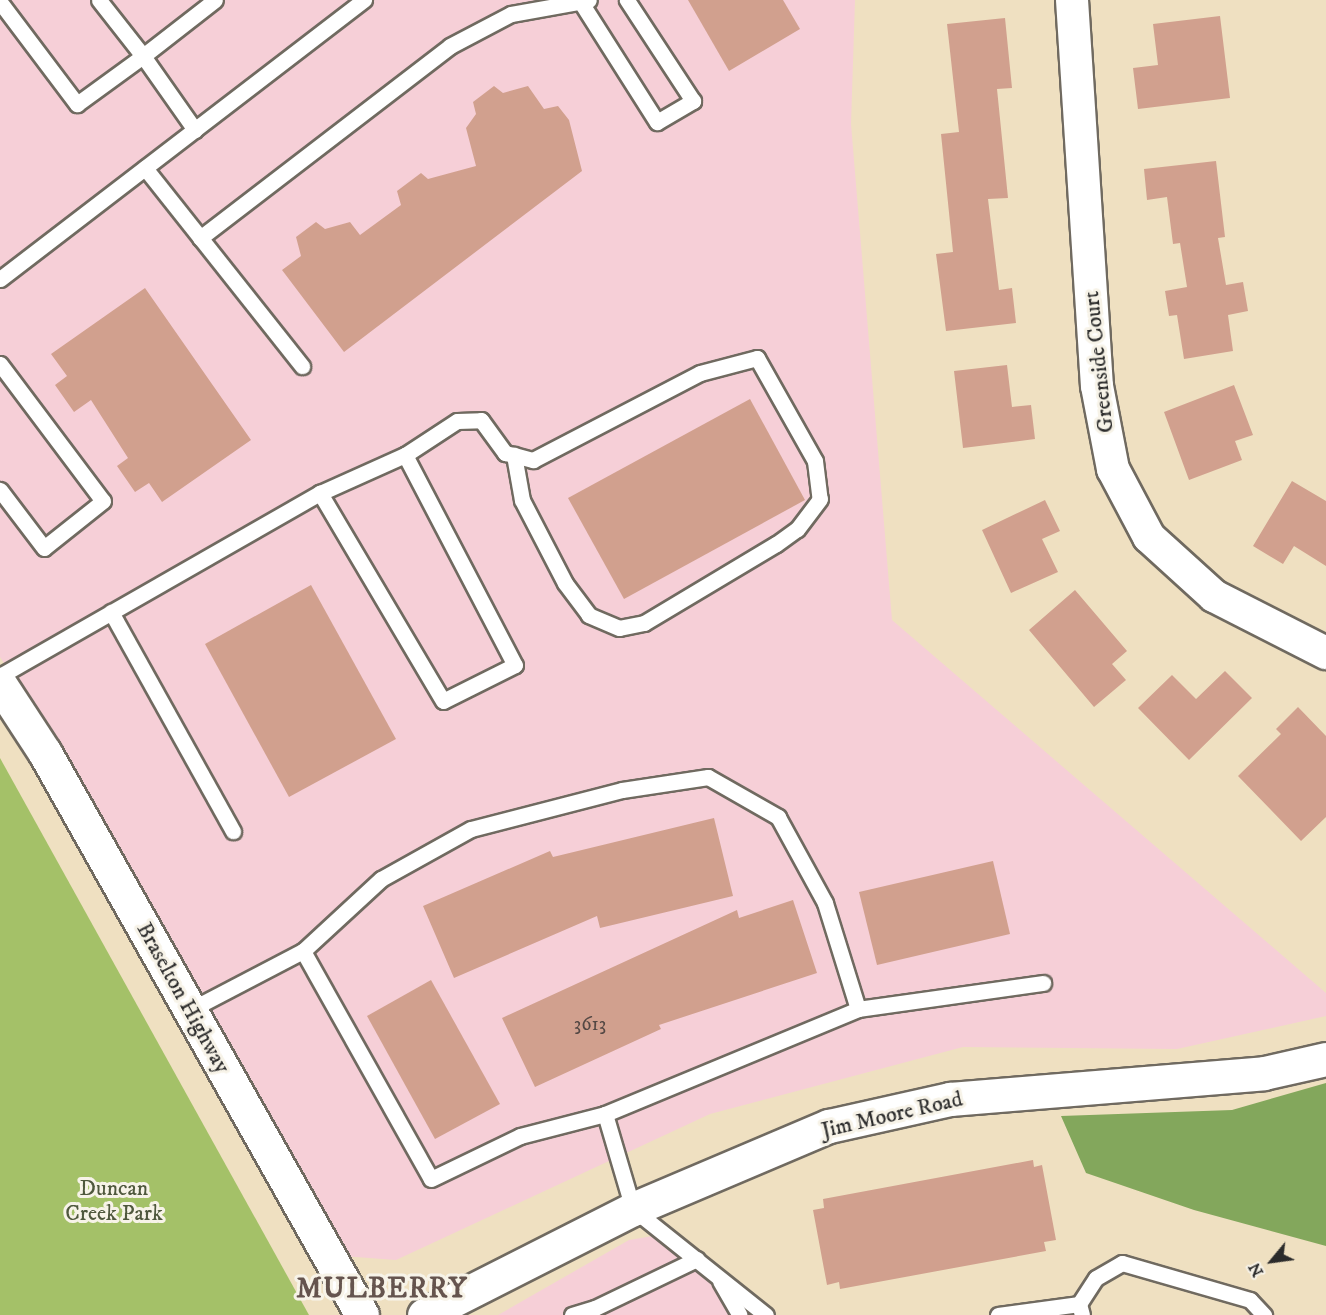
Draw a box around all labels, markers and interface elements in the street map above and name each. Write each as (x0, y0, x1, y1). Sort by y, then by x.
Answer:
street label: Greenside Court (1078, 290, 1120, 434)
street label: Braselton Highway (131, 918, 235, 1078)
house number: 3613 (574, 1012, 606, 1036)
street label: Jim Moore Road (819, 1086, 965, 1144)
park label: Duncan Creek Park (65, 1175, 163, 1226)
north arrow (1242, 1231, 1302, 1291)
text: N (1244, 1259, 1268, 1280)
district label: MULBERRY (296, 1272, 468, 1306)

